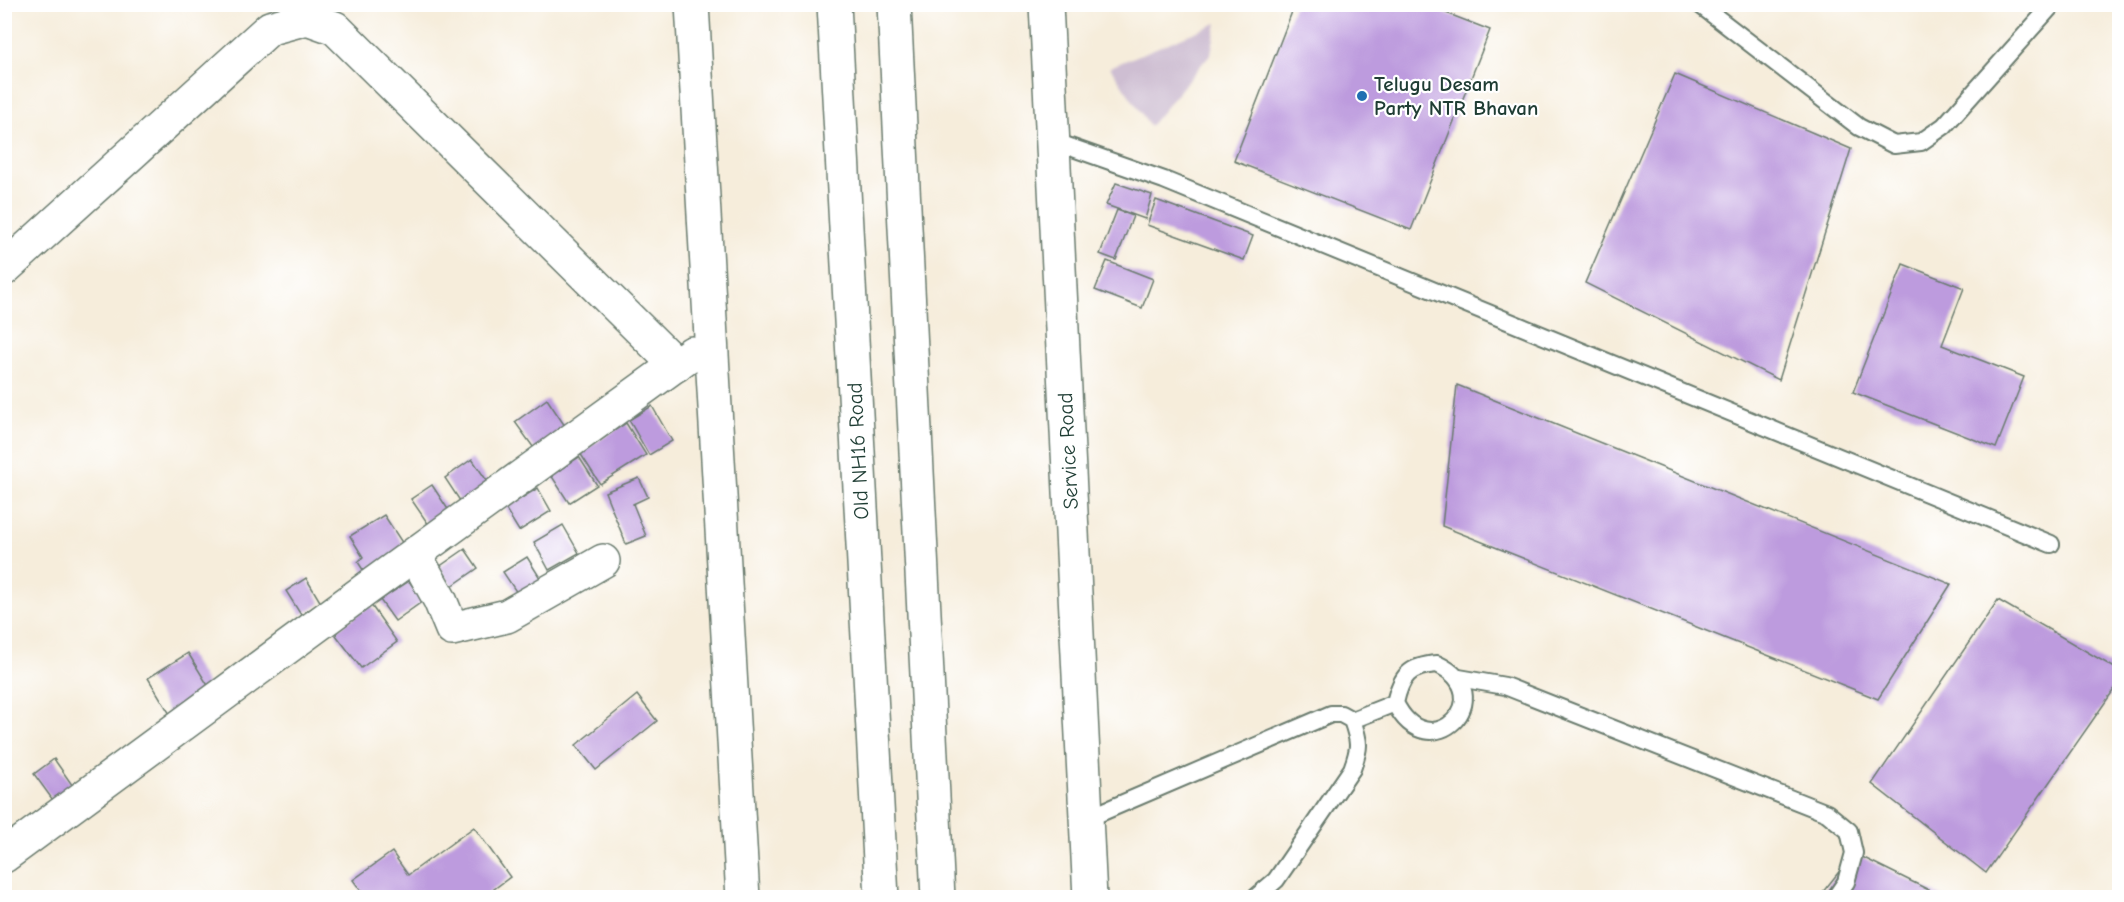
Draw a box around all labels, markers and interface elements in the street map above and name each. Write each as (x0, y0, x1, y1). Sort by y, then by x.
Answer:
place label: Telugu Desam Party NTR Bhavan (1374, 72, 1538, 120)
marker: Telugu Desam Party NTR Bhavan (1355, 89, 1369, 103)
street label: Old NH16 Road (842, 382, 874, 520)
street label: Service Road (1053, 392, 1083, 510)

